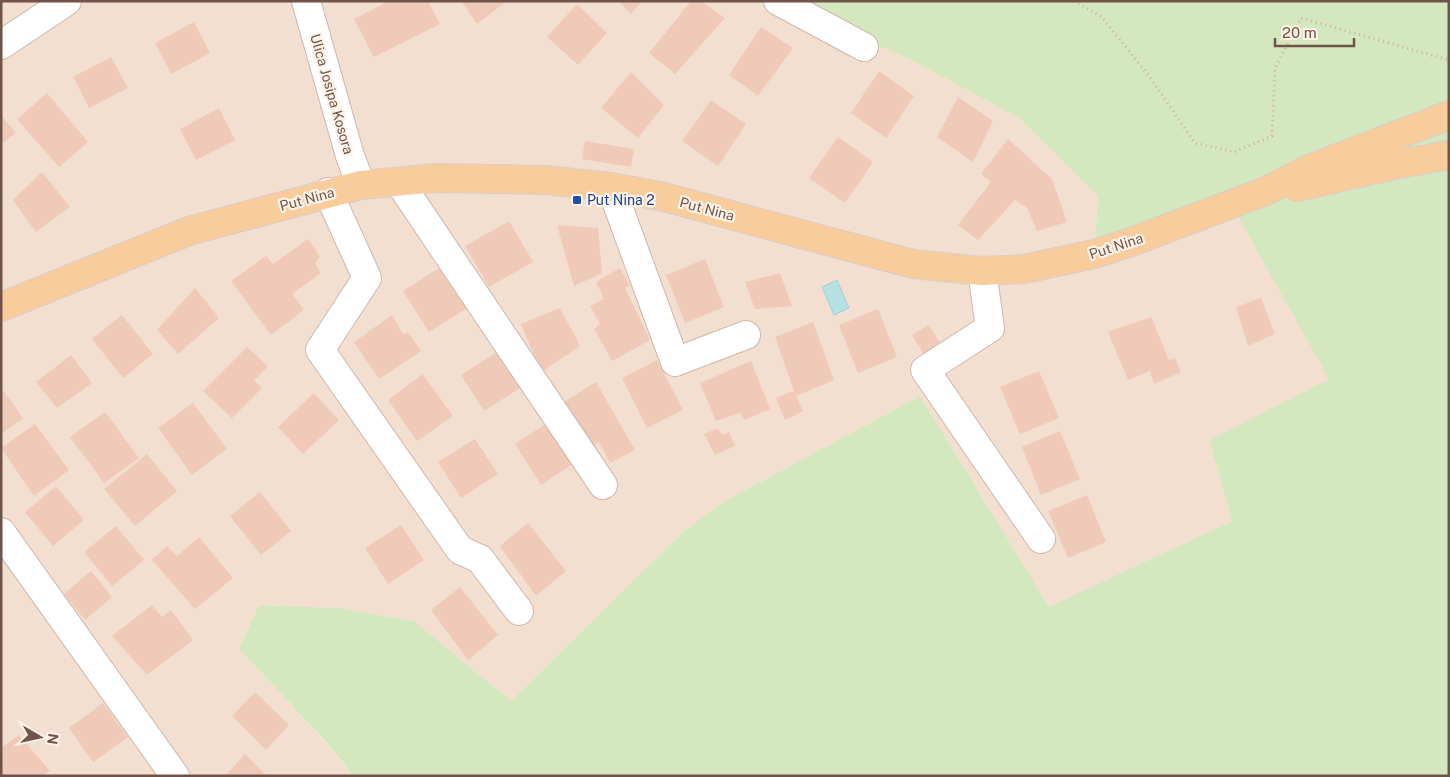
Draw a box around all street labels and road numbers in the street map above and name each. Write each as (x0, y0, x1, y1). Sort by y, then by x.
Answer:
street label: Ulica Josipa Kosora (307, 32, 357, 156)
street label: Put Nina (278, 184, 336, 214)
street label: Put Nina (678, 194, 736, 224)
street label: Put Nina (1087, 230, 1145, 262)

